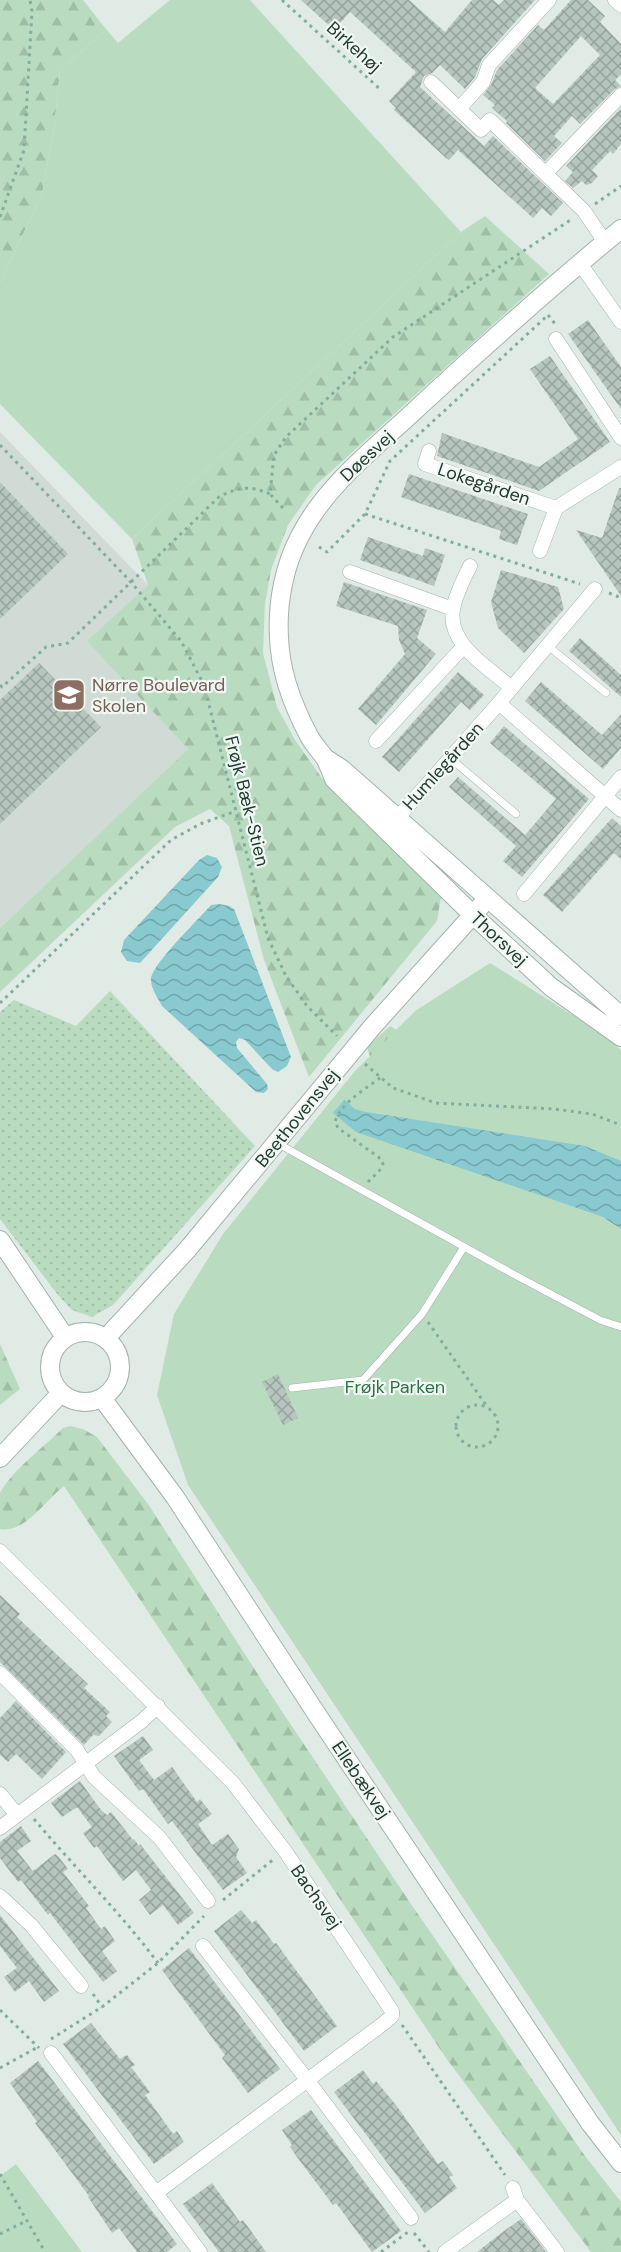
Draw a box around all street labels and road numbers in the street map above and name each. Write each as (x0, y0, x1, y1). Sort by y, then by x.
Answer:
street label: Birkehøj (321, 16, 387, 78)
street label: Døesvej (335, 425, 399, 487)
street label: Lokegården (435, 457, 533, 511)
street label: Humlegården (397, 717, 489, 815)
street label: Frøjk Bæk-Stien (219, 733, 275, 869)
street label: Thorsvej (465, 906, 533, 972)
street label: Beethovensvej (250, 1064, 344, 1172)
street label: Ellebækvej (326, 1736, 396, 1824)
street label: Bachsvej (285, 1860, 347, 1934)

